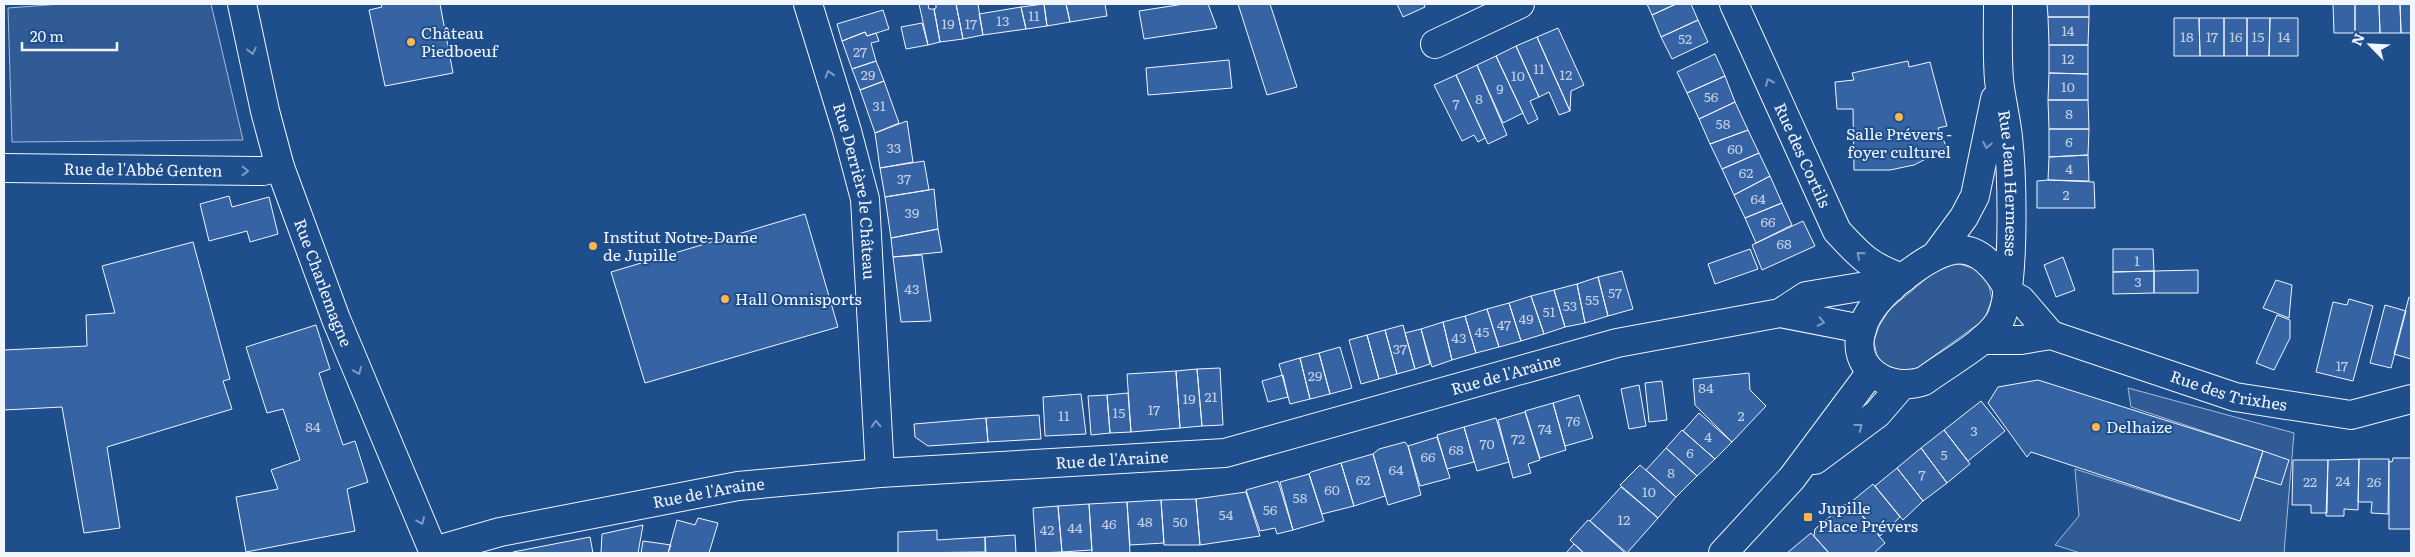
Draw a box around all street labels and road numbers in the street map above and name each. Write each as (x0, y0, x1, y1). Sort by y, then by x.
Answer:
street label: Rue des Cortils (1769, 98, 1838, 211)
street label: Rue Derrière le Château (828, 100, 882, 280)
street label: Rue Jean Hermesse (1993, 108, 2024, 257)
street label: Rue de l'Abbé Genten (63, 156, 223, 182)
street label: Rue Charlemagne (289, 215, 359, 350)
street label: Rue de l'Araine (1448, 346, 1563, 400)
street label: Rue des Trixhes (2167, 363, 2289, 416)
street label: Rue de l'Araine (1055, 443, 1169, 474)
street label: Rue de l'Araine (650, 471, 765, 513)

